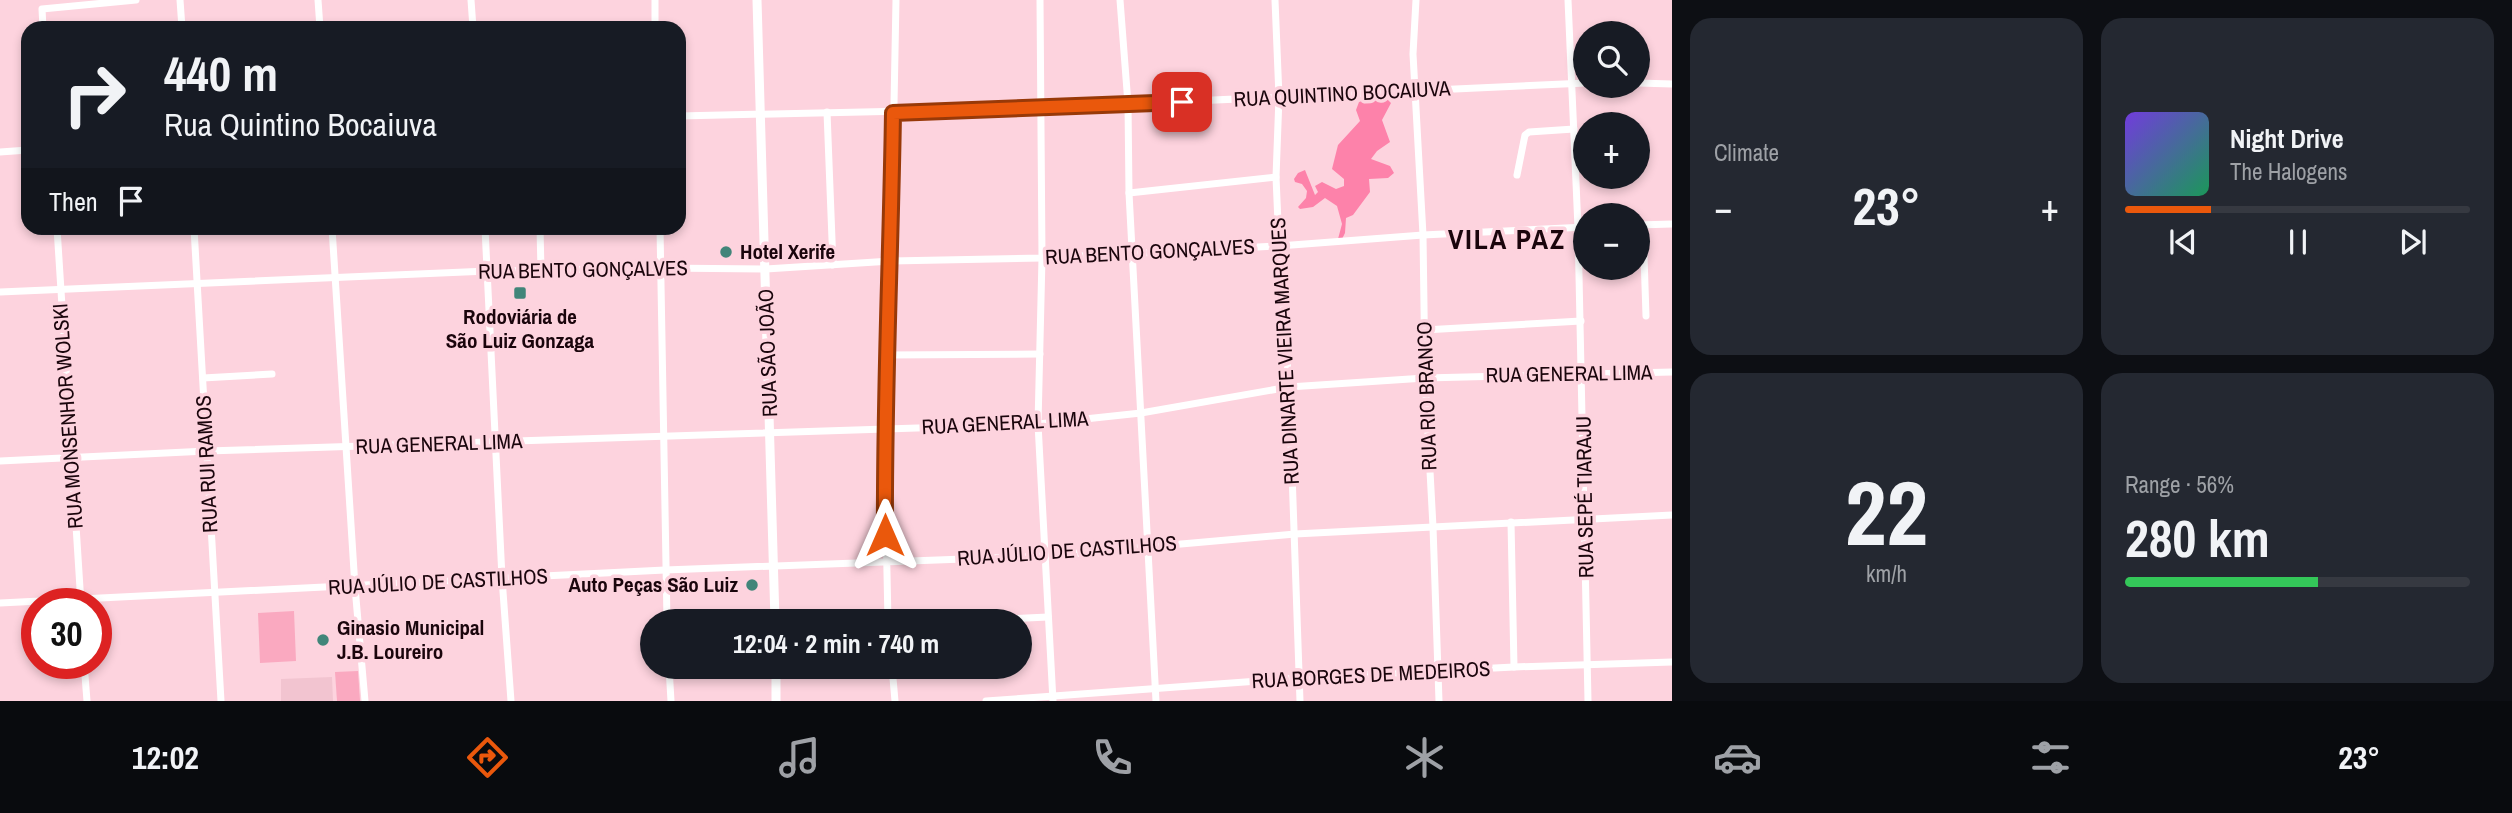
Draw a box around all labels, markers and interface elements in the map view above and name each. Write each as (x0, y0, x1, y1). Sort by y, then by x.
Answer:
map controls (1573, 21, 1650, 280)
button: search (1573, 21, 1650, 98)
text: 440 m (164, 40, 278, 106)
icon: right (49, 49, 140, 140)
pin (1152, 72, 1212, 132)
street label: RUA QUINTINO BOCAIUVA (1233, 73, 1452, 114)
icon: arrive (1163, 83, 1201, 121)
text: Rua Quintino Bocaiuva (164, 103, 437, 146)
button: + (1573, 112, 1650, 189)
text: Night Drive (2230, 121, 2344, 156)
text: Climate (1714, 137, 1779, 168)
text: The Halogens (2230, 156, 2347, 187)
text: 23° (1852, 171, 1921, 241)
icon: arrive (112, 182, 150, 220)
text: − (1714, 182, 1732, 233)
text: + (2041, 182, 2059, 233)
text: Then (49, 184, 98, 219)
button: − (1573, 203, 1650, 280)
street label: RUA DINARTE VIEIRA MARQUES (1263, 217, 1306, 485)
district label: VILA PAZ (1448, 220, 1566, 258)
icon: previous (2164, 223, 2202, 261)
icon: pause (2279, 223, 2317, 261)
icon: next (2394, 223, 2432, 261)
street label: RUA BENTO GONÇALVES (1044, 232, 1256, 271)
place label: Hotel Xerife (740, 237, 835, 266)
marker: Hotel Xerife (718, 244, 734, 260)
street label: RUA BENTO GONÇALVES (478, 253, 688, 286)
marker: Rodoviária de São Luiz Gonzaga (512, 285, 528, 301)
street label: RUA SÃO JOÃO (751, 288, 784, 418)
street label: RUA MONSENHOR WOLSKI (45, 302, 90, 530)
place label: Rodoviária de São Luiz Gonzaga (446, 302, 595, 355)
street label: RUA RIO BRANCO (1409, 321, 1444, 471)
street label: RUA GENERAL LIMA (1485, 358, 1653, 389)
street label: RUA RUI RAMOS (188, 394, 225, 534)
street label: RUA GENERAL LIMA (921, 404, 1090, 441)
street label: RUA SEPÉ TIARAJU (1569, 416, 1600, 578)
street label: RUA GENERAL LIMA (355, 426, 523, 461)
text: 22 (1845, 451, 1928, 573)
text: Range · 56% (2125, 469, 2234, 500)
position arrow (848, 498, 922, 572)
text: 280 km (2125, 503, 2270, 573)
street label: RUA JÚLIO DE CASTILHOS (956, 528, 1178, 573)
text: km/h (1866, 558, 1907, 589)
street label: RUA JÚLIO DE CASTILHOS (327, 561, 549, 602)
place label: Auto Peças São Luiz (569, 570, 738, 599)
marker: Auto Peças São Luiz (744, 577, 760, 593)
speed limit sign: 30 (21, 588, 112, 679)
place label: Ginasio Municipal J.B. Loureiro (337, 613, 484, 666)
text: 12:04 · 2 min · 740 m (733, 626, 939, 661)
marker: Ginasio Municipal J.B. Loureiro (315, 632, 331, 648)
street label: RUA BORGES DE MEDEIROS (1251, 654, 1491, 695)
icon: directions (463, 733, 512, 782)
icon: music (775, 733, 824, 782)
icon: phone (1088, 733, 1137, 782)
icon: climate (1400, 733, 1449, 782)
icon: car (1713, 733, 1762, 782)
icon: filters (2026, 733, 2075, 782)
text: 12:02 (132, 736, 199, 779)
text: 23° (2338, 736, 2380, 779)

